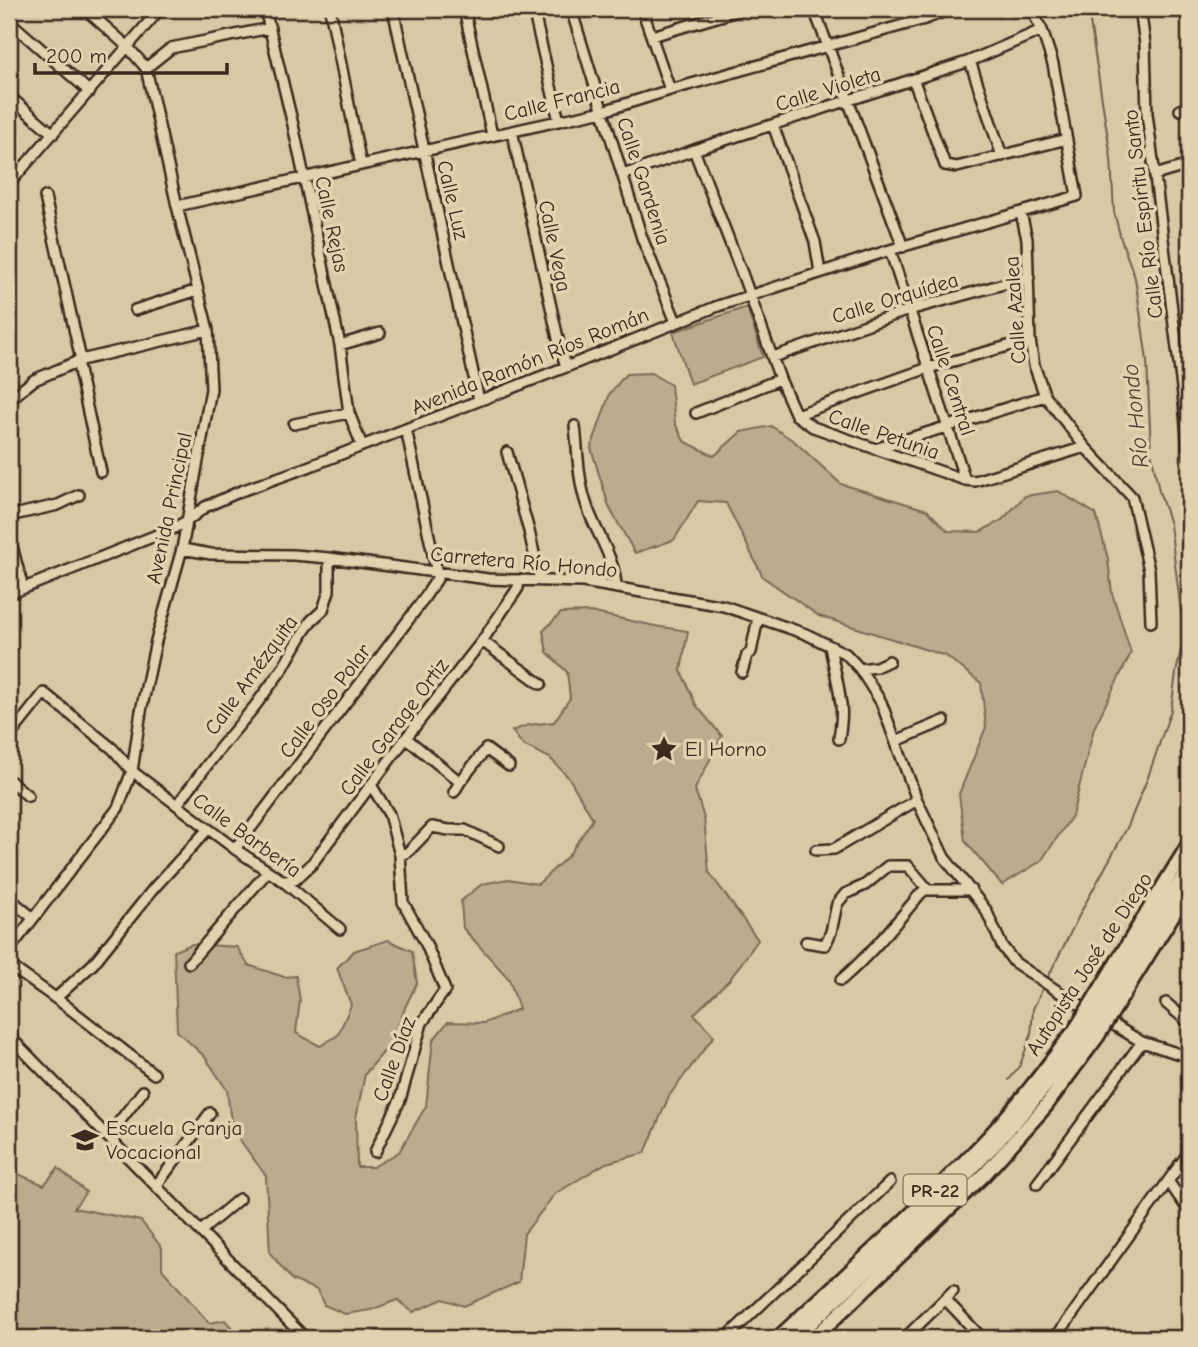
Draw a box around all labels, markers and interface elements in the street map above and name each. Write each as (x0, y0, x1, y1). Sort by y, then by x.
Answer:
scale bar (35, 32, 228, 76)
text: 200 m (46, 44, 107, 68)
street label: Calle Violeta (772, 62, 884, 116)
street label: Calle Francia (502, 74, 622, 126)
street label: Calle Río Espíritu Santo (1118, 108, 1168, 320)
street label: Calle Gardenia (612, 114, 676, 248)
street label: Calle Luz (432, 158, 474, 242)
street label: Calle Rejas (310, 174, 354, 274)
street label: Calle Vega (534, 198, 576, 294)
street label: Calle Azalea (999, 255, 1031, 365)
street label: Calle Orquídea (829, 267, 961, 329)
street label: Avenida Ramón Ríos Román (408, 302, 652, 420)
street label: Calle Central (922, 322, 980, 438)
water label: Río Hondo (1117, 362, 1154, 469)
street label: Calle Petunia (825, 404, 943, 464)
street label: Avenida Principal (141, 430, 197, 586)
street label: Carretera Río Hondo (429, 542, 619, 582)
street label: Calle Amézquita (200, 611, 302, 739)
street label: Calle Oso Polar (274, 639, 376, 763)
street label: Calle Garage Ortiz (335, 654, 453, 800)
place icon: El Horno (649, 734, 679, 764)
place label: El Horno (685, 737, 767, 761)
street label: Calle Barbería (188, 788, 306, 882)
street label: Autopista José de Diego (1021, 868, 1157, 1060)
street label: Calle Díaz (368, 1013, 420, 1105)
place label: Escuela Granja Vocacional (106, 1116, 242, 1164)
school or university icon: Escuela Granja Vocacional (70, 1125, 100, 1155)
road number: PR-22 (904, 1174, 967, 1206)

